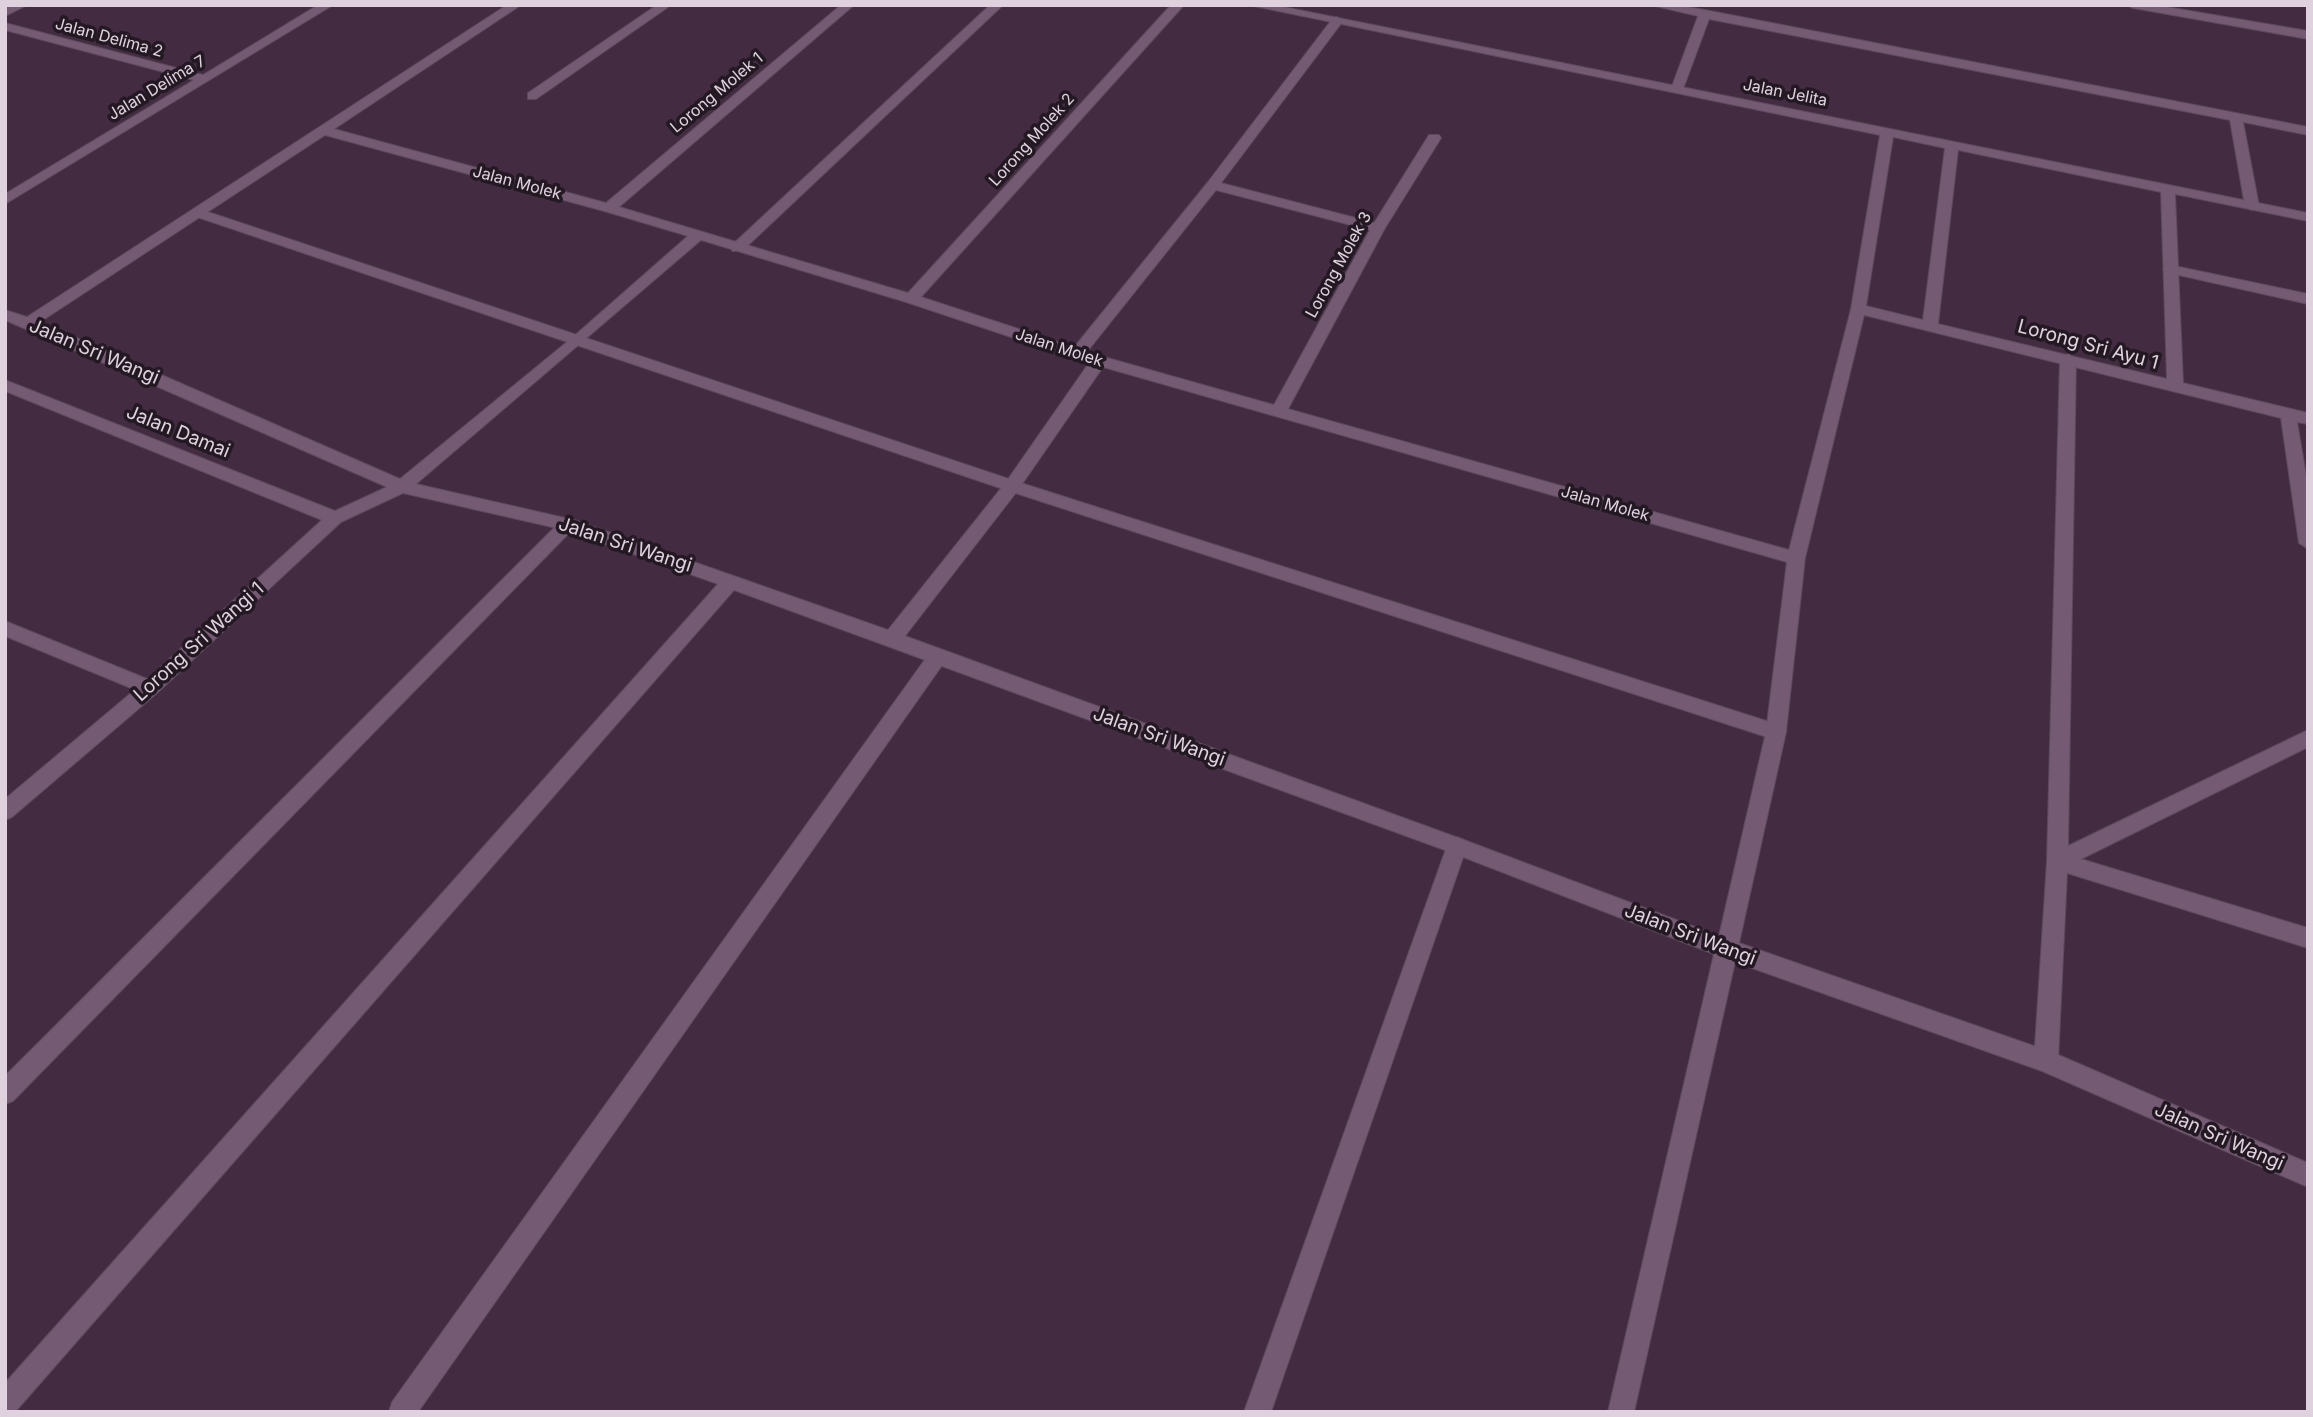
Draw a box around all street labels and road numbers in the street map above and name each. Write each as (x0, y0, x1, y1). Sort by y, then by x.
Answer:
street label: Jalan Delima 2 (53, 14, 165, 62)
street label: Lorong Molek 1 (667, 49, 767, 137)
street label: Jalan Delima 7 (105, 51, 209, 125)
street label: Jalan Jelita (1741, 75, 1829, 111)
street label: Lorong Molek 2 (985, 90, 1079, 190)
street label: Jalan Molek (471, 162, 563, 204)
street label: Lorong Molek 3 (1302, 209, 1376, 321)
street label: Jalan Sri Wangi (26, 314, 162, 390)
street label: Lorong Sri Ayu 1 (2015, 315, 2161, 375)
street label: Jalan Molek (1013, 325, 1105, 371)
street label: Jalan Damai (123, 401, 233, 463)
street label: Jalan Molek (1559, 482, 1651, 526)
street label: Jalan Sri Wangi (555, 513, 695, 577)
street label: Lorong Sri Wangi 1 (129, 578, 269, 706)
street label: Jalan Sri Wangi (1090, 703, 1228, 771)
street label: Jalan Sri Wangi (1621, 899, 1759, 971)
street label: Jalan Sri Wangi (2151, 1098, 2287, 1176)

